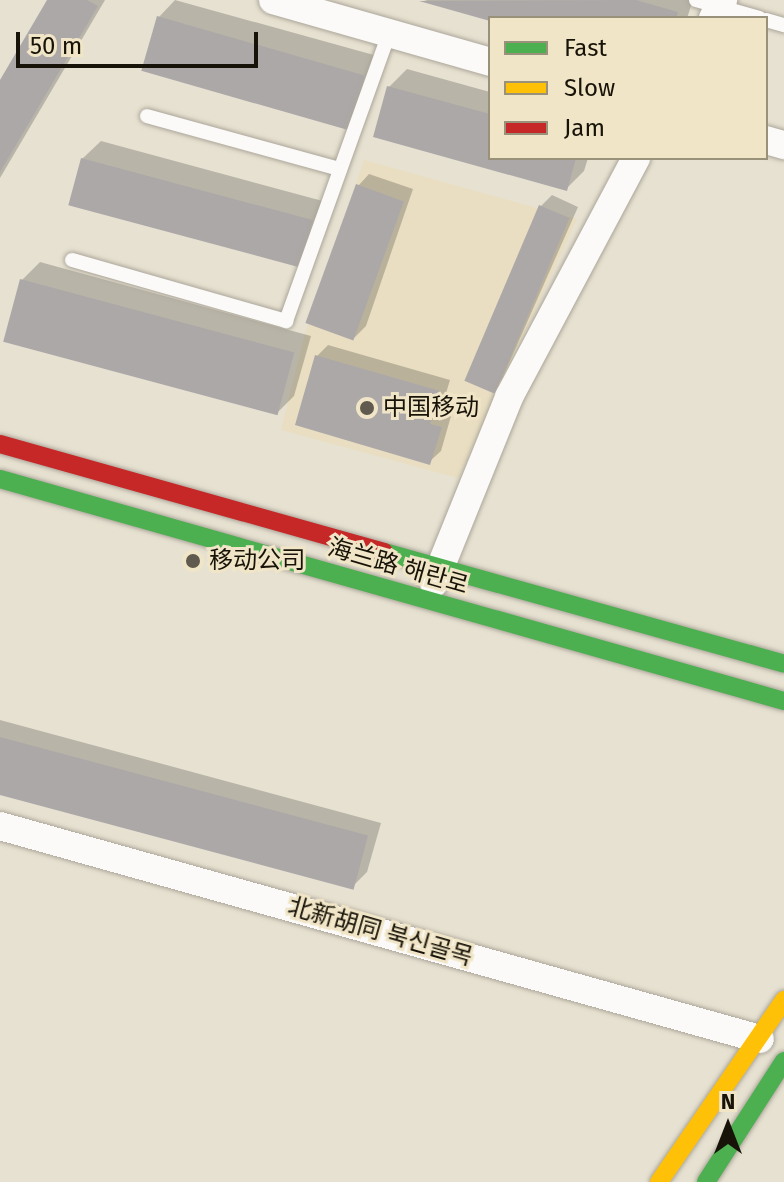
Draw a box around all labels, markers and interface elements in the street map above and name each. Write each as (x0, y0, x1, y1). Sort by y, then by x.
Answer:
scale bar (20, 16, 262, 66)
legend (488, 16, 768, 160)
text: 50 m (30, 32, 82, 60)
text: Fast (564, 34, 607, 62)
text: Slow (564, 74, 615, 102)
text: Jam (564, 114, 605, 142)
place label: 中国移动 (383, 394, 479, 422)
marker: 中国移动 (358, 399, 376, 417)
street label: 海兰路 해란로 (325, 533, 471, 601)
place label: 移动公司 (209, 547, 305, 575)
marker: 移动公司 (184, 552, 202, 570)
street label: 北新胡同 북신골목 (284, 892, 476, 972)
north arrow (688, 1086, 768, 1166)
text: N (721, 1088, 735, 1115)

